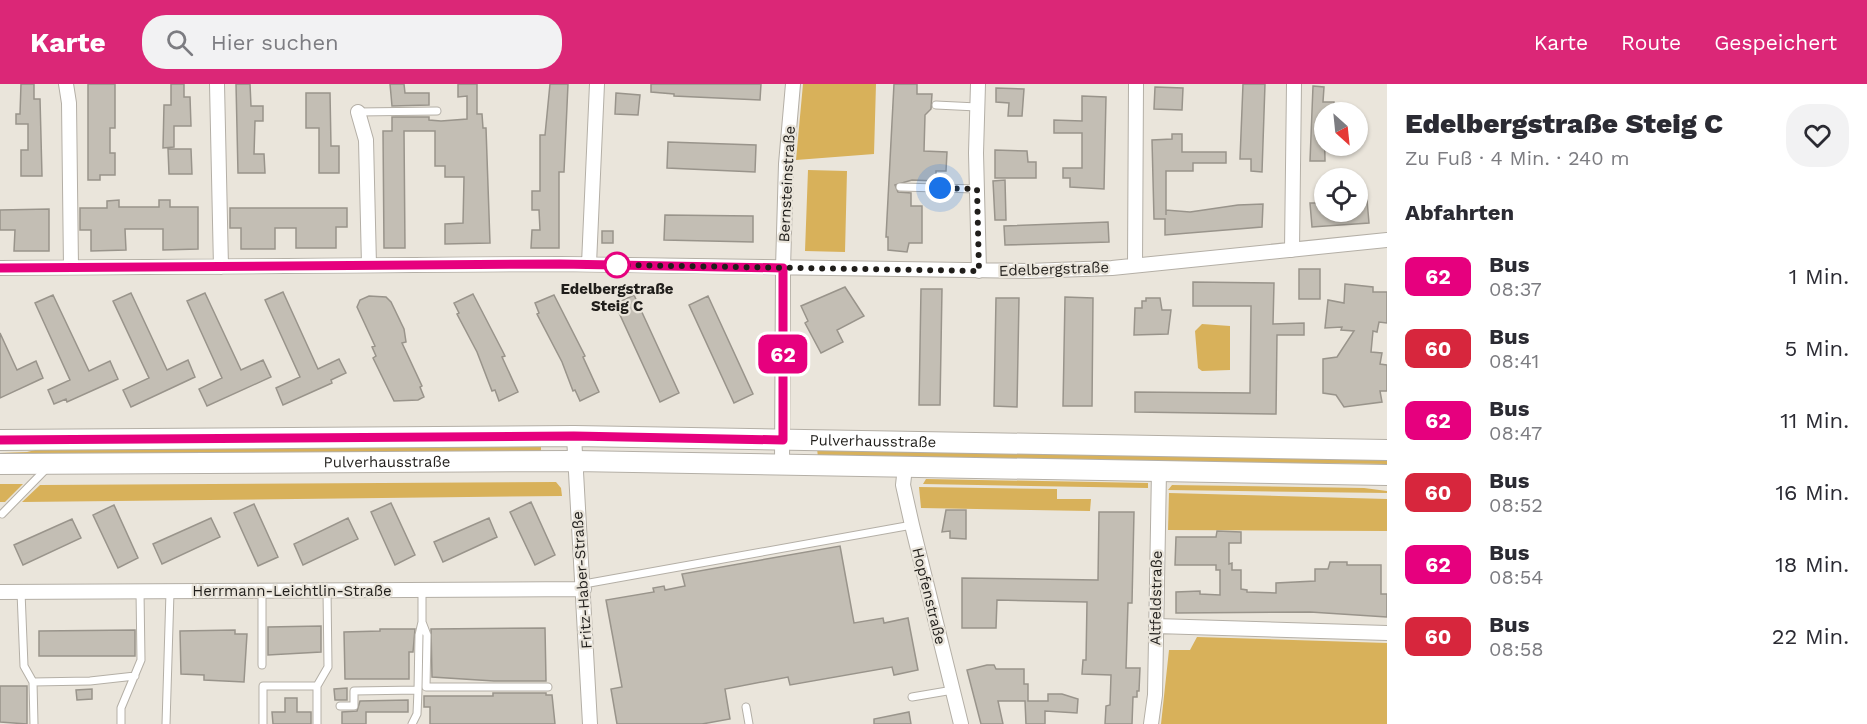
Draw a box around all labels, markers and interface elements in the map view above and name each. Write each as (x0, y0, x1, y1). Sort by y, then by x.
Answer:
search box (142, 15, 562, 69)
text: Karte (30, 26, 106, 59)
icon: search (163, 26, 196, 59)
text: Hier suchen (211, 30, 339, 55)
text: Karte (1534, 30, 1588, 55)
text: Route (1621, 30, 1681, 55)
text: Gespeichert (1714, 30, 1837, 55)
north arrow (1314, 102, 1368, 156)
map controls (1314, 102, 1368, 222)
button: heart (1786, 104, 1849, 167)
text: Edelbergstraße Steig C (1405, 107, 1723, 140)
street label: Bernsteinstraße (775, 125, 799, 243)
text: Zu Fuß · 4 Min. · 240 m (1405, 146, 1629, 170)
button: locate (1314, 168, 1368, 222)
your location (925, 173, 955, 203)
text: Abfahrten (1405, 200, 1514, 225)
marker: Edelbergstraße Steig C (604, 252, 630, 278)
text: Bus (1489, 252, 1529, 277)
street label: Edelbergstraße (999, 258, 1109, 280)
text: 62 (1425, 264, 1451, 289)
text: 1 Min. (1789, 264, 1849, 289)
text: 08:37 (1489, 277, 1542, 301)
place label: Edelbergstraße Steig C (560, 280, 674, 315)
text: Bus (1489, 324, 1529, 349)
line badge: 62 (756, 334, 810, 374)
text: 60 (1425, 336, 1451, 361)
text: 5 Min. (1785, 336, 1849, 361)
text: 62 (770, 342, 796, 367)
text: 08:41 (1489, 349, 1539, 373)
text: Bus (1489, 396, 1529, 421)
text: 62 (1425, 408, 1451, 433)
text: 11 Min. (1780, 408, 1849, 433)
text: 08:47 (1489, 421, 1542, 445)
street label: Pulverhausstraße (809, 431, 937, 451)
street label: Pulverhausstraße (324, 453, 450, 471)
text: Bus (1489, 468, 1529, 493)
text: 60 (1425, 480, 1451, 505)
text: 16 Min. (1775, 480, 1849, 505)
text: 08:52 (1489, 493, 1543, 517)
street label: Fritz-Haber-Straße (568, 511, 596, 649)
text: Bus (1489, 540, 1529, 565)
street label: Hopfenstraße (908, 546, 950, 646)
street label: Altfeldstraße (1146, 550, 1166, 646)
text: 62 (1425, 552, 1451, 577)
text: 18 Min. (1775, 552, 1849, 577)
text: 08:54 (1489, 565, 1544, 589)
street label: Herrmann-Leichtlin-Straße (192, 582, 392, 600)
text: Bus (1489, 612, 1529, 637)
text: 60 (1425, 624, 1451, 649)
text: 22 Min. (1772, 624, 1849, 649)
text: 08:58 (1489, 637, 1544, 661)

